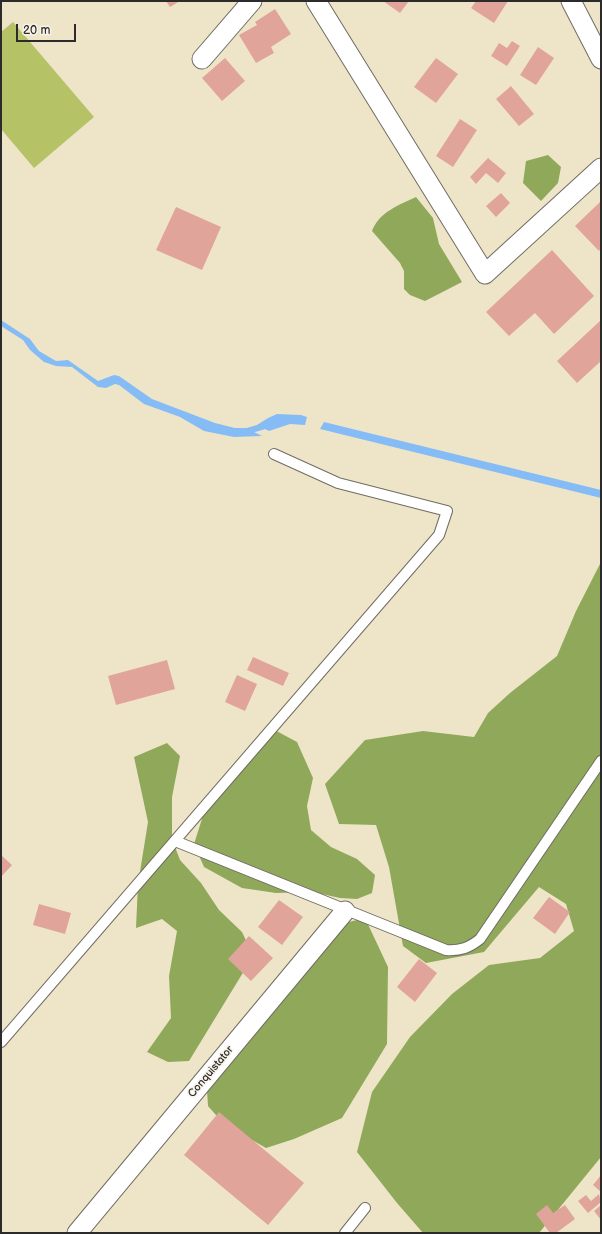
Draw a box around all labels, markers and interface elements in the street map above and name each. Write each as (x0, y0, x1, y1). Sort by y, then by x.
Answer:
scale bar (18, 16, 78, 42)
text: 20 m (23, 23, 50, 38)
street label: Conquistator (186, 1043, 236, 1101)

